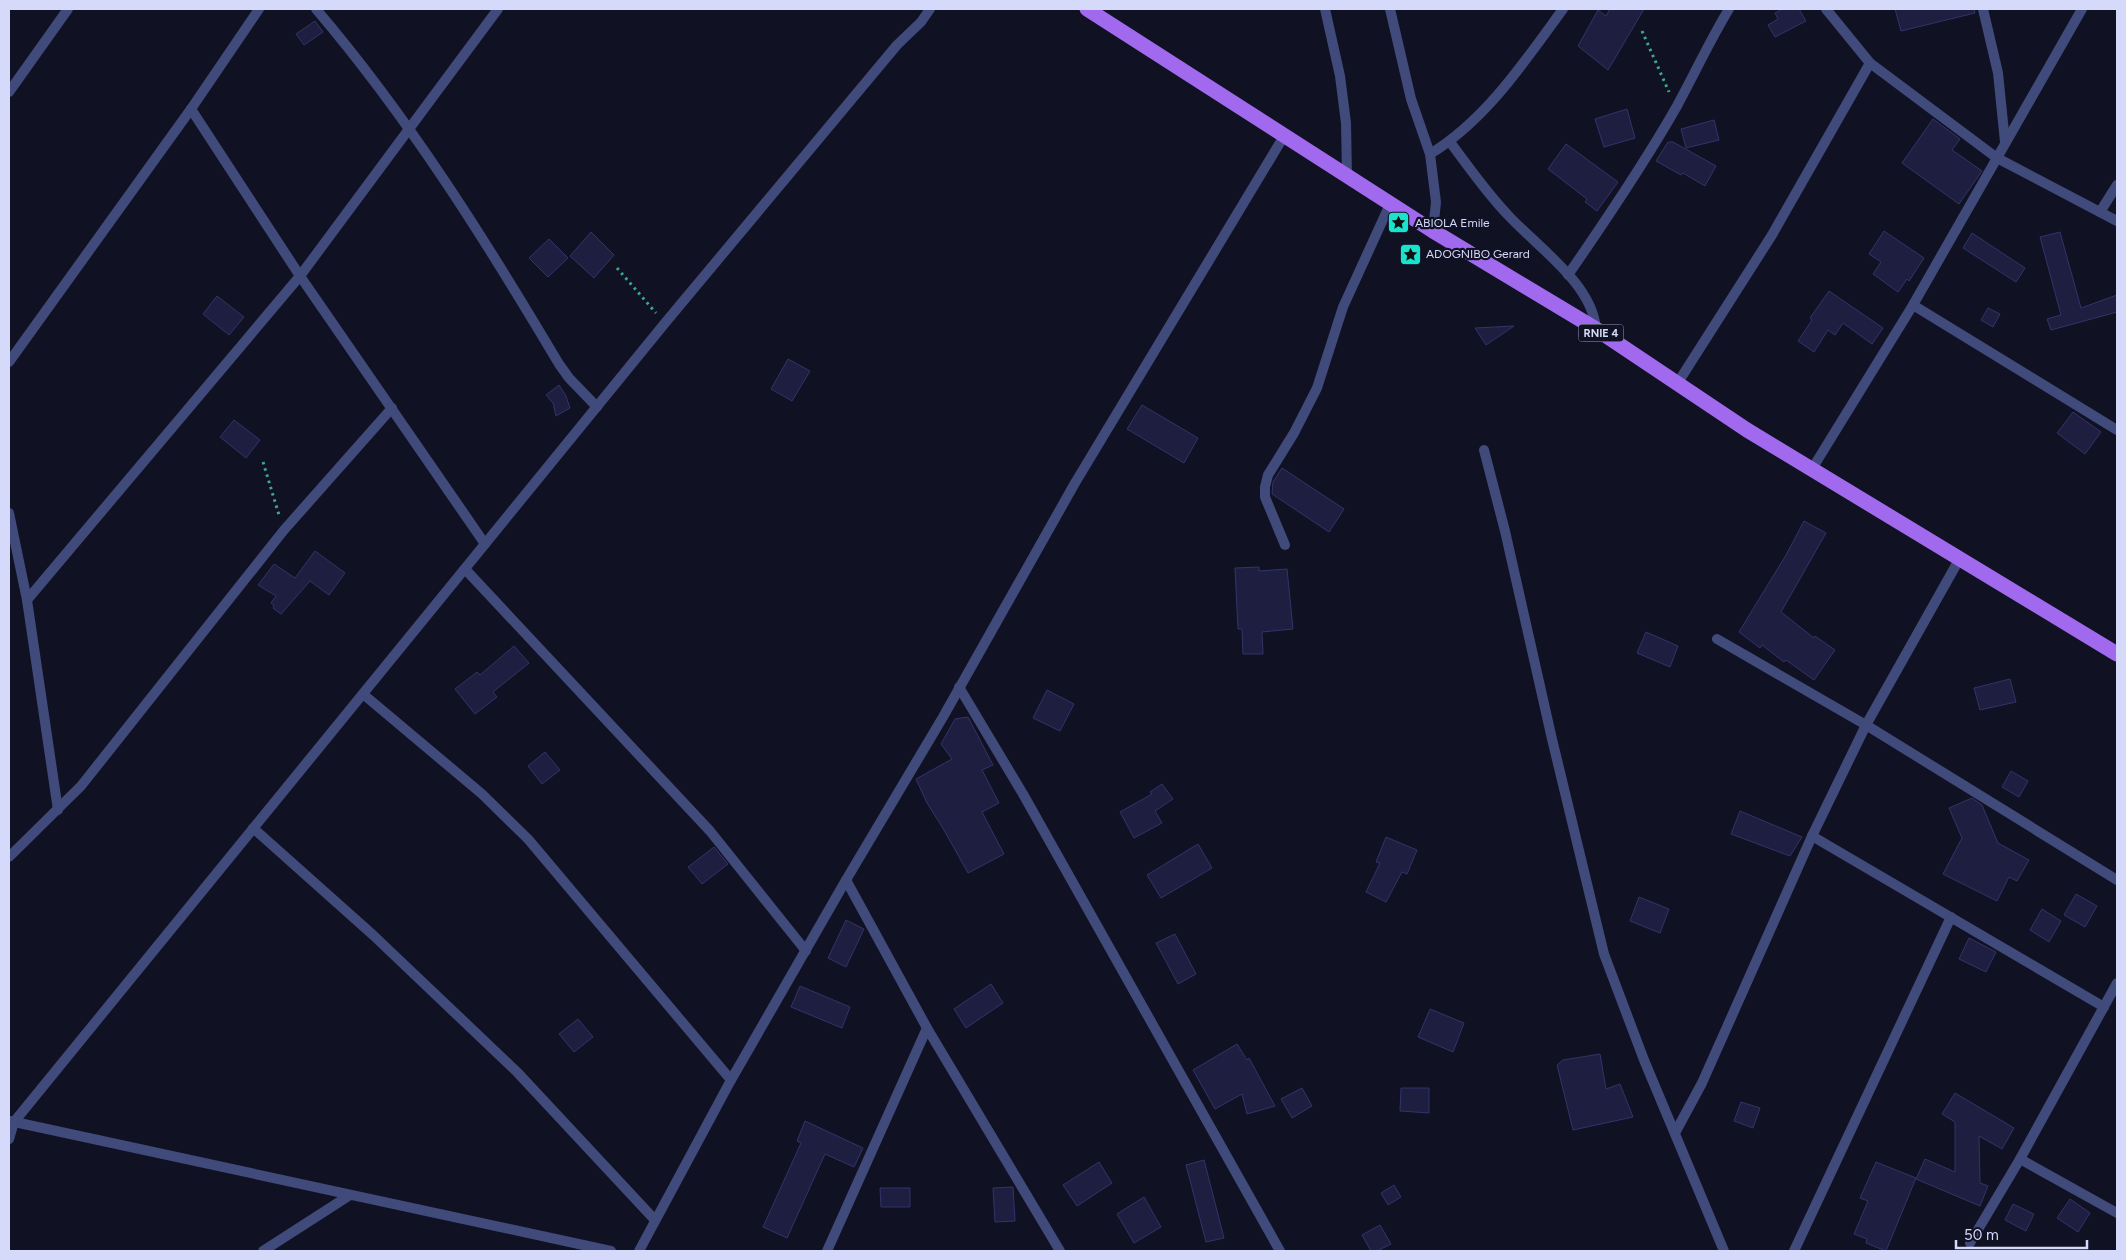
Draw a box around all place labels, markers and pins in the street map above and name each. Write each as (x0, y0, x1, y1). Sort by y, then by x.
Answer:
place icon: ABIOLA Emile (1387, 211, 1411, 235)
place label: ABIOLA Emile (1415, 216, 1490, 230)
place icon: ADOGNIBO Gerard (1398, 242, 1422, 266)
place label: ADOGNIBO Gerard (1426, 247, 1530, 261)

